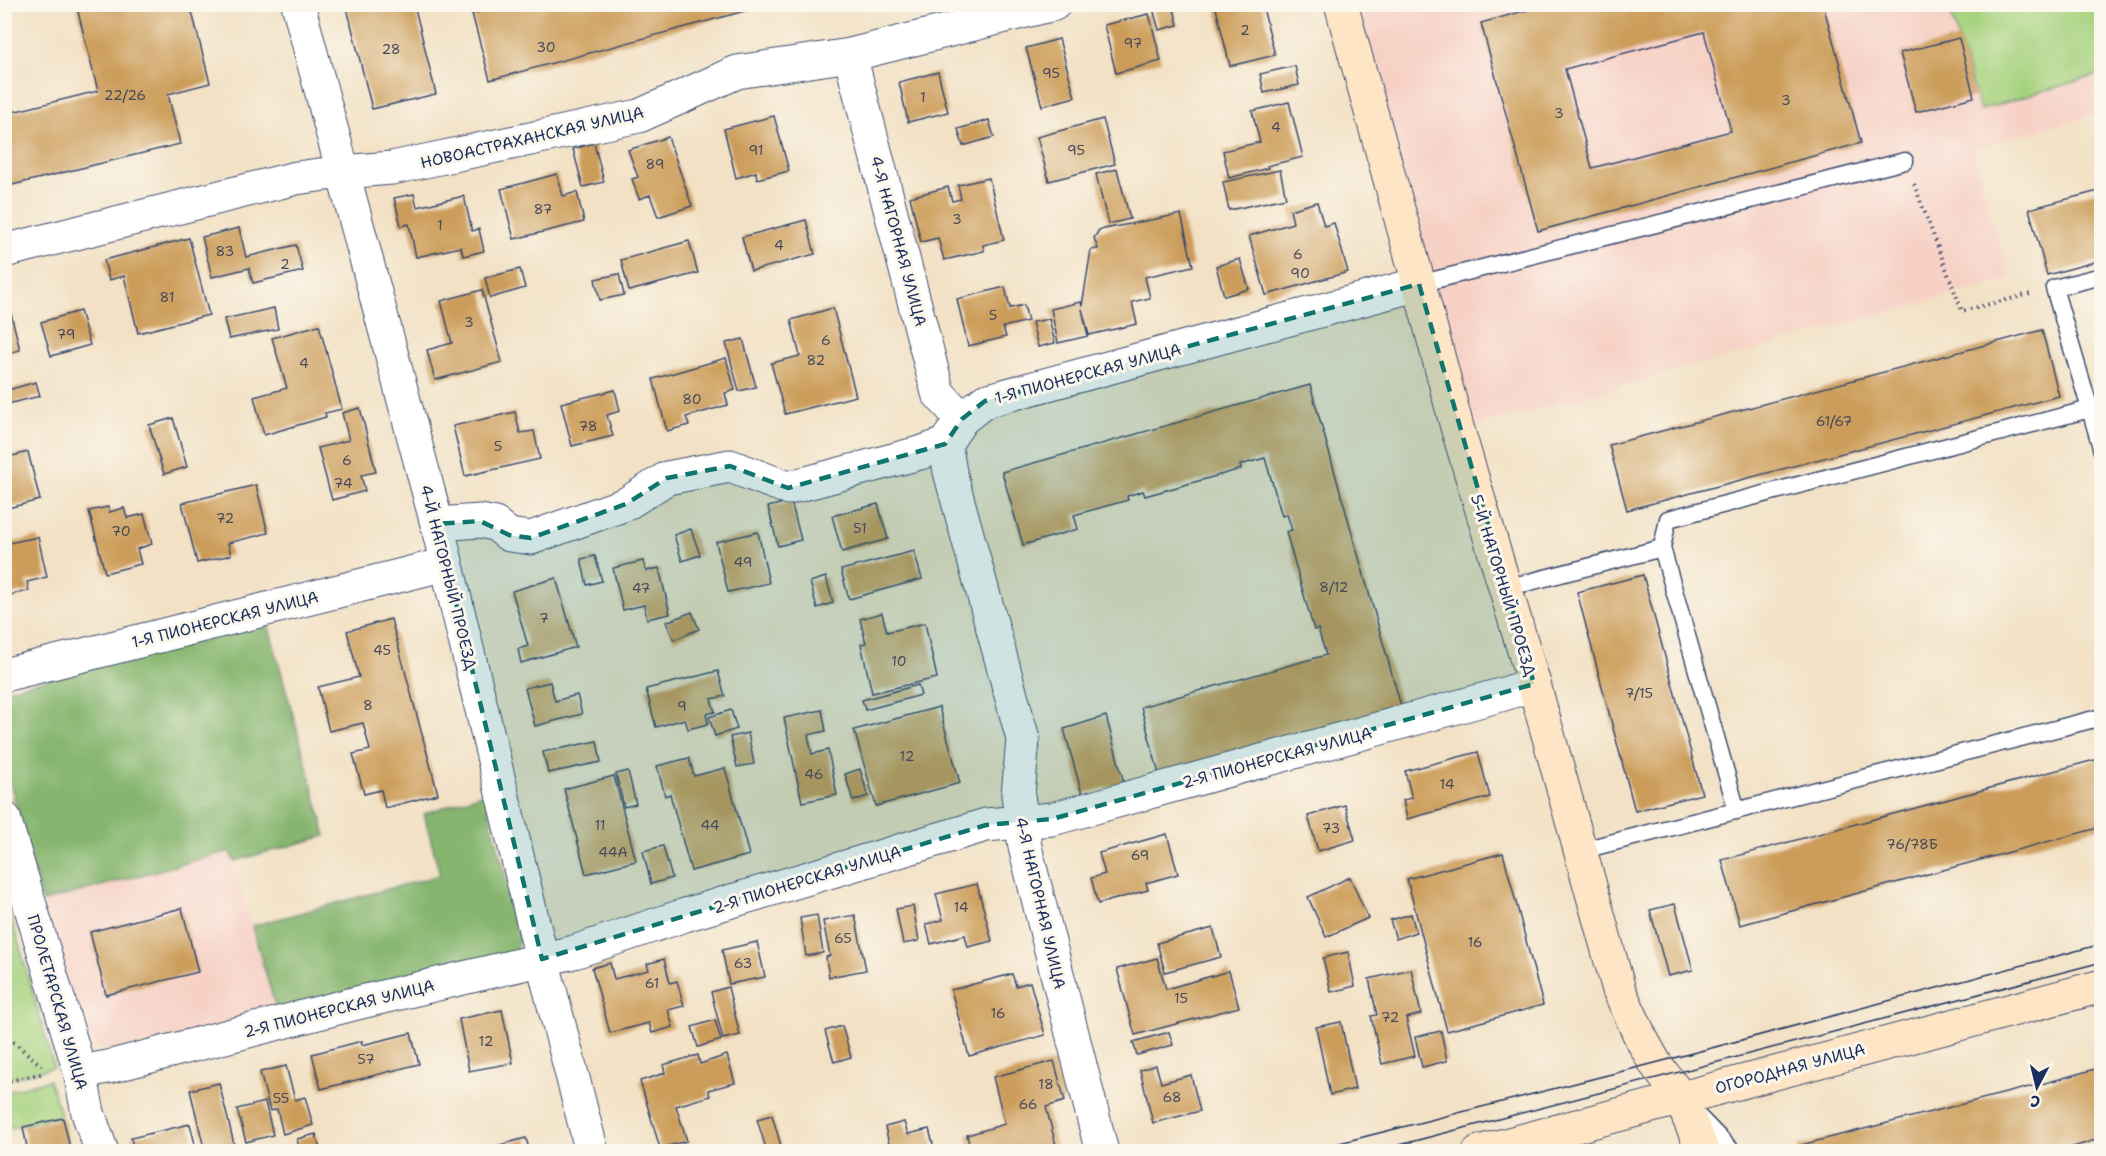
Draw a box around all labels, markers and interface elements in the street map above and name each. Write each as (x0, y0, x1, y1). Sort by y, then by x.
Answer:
house number: 2 (1240, 21, 1250, 39)
house number: 97 (1124, 34, 1142, 52)
house number: 30 (536, 38, 556, 56)
house number: 28 (381, 40, 401, 58)
house number: 95 (1042, 64, 1060, 82)
house number: 22/26 (104, 86, 146, 104)
house number: 1 (920, 88, 926, 106)
house number: 3 (1781, 91, 1791, 109)
street label: НОВОАСТРАХАНСКАЯ УЛИЦА (418, 102, 646, 173)
house number: 3 (1554, 104, 1564, 122)
house number: 4 (1271, 118, 1281, 136)
house number: 91 (748, 141, 764, 159)
house number: 95 (1067, 141, 1085, 159)
street label: 4-Я НАГОРНАЯ УЛИЦА (866, 153, 931, 329)
house number: 89 (646, 155, 664, 173)
house number: 87 (534, 200, 552, 218)
house number: 3 (952, 210, 962, 228)
house number: 1 (437, 216, 443, 234)
house number: 4 (774, 236, 784, 254)
house number: 83 (216, 242, 234, 260)
house number: 6 (1293, 245, 1303, 263)
house number: 2 (280, 255, 290, 273)
house number: 90 (1290, 264, 1310, 282)
house number: 81 (159, 288, 175, 306)
house number: 5 (989, 306, 997, 324)
house number: 3 (464, 313, 474, 331)
house number: 79 (56, 325, 76, 343)
house number: 6 (821, 331, 831, 349)
street label: 1-Я ПИОНЕРСКАЯ УЛИЦА (993, 338, 1184, 408)
house number: 82 (807, 351, 825, 369)
house number: 4 (299, 354, 309, 372)
house number: 80 (682, 390, 702, 408)
house number: 61/67 (1816, 412, 1852, 430)
house number: 78 (578, 417, 598, 435)
house number: 5 (494, 437, 502, 455)
house number: 6 (342, 451, 352, 469)
house number: 74 (334, 474, 353, 492)
street label: 4-Й НАГОРНЫЙ ПРОЕЗД (415, 482, 482, 672)
street label: 5-Й НАГОРНЫЙ ПРОЕЗД (1466, 492, 1541, 678)
house number: 72 (216, 509, 234, 527)
house number: 51 (853, 519, 867, 537)
house number: 70 (111, 522, 131, 540)
house number: 49 (734, 553, 753, 571)
house number: 8/12 (1319, 578, 1349, 596)
house number: 47 (632, 579, 650, 597)
street label: 1-Я ПИОНЕРСКАЯ УЛИЦА (129, 586, 321, 653)
house number: 7 (539, 609, 549, 627)
house number: 45 (373, 641, 391, 659)
house number: 10 (891, 652, 907, 670)
house number: 7/15 (1625, 684, 1653, 702)
house number: 8 (363, 696, 373, 714)
house number: 9 (677, 697, 687, 715)
street label: 2-Я ПИОНЕРСКАЯ УЛИЦА (1180, 722, 1374, 793)
house number: 12 (900, 747, 914, 765)
house number: 46 (804, 765, 824, 783)
house number: 14 (1439, 775, 1455, 793)
street label: 4-Я НАГОРНАЯ УЛИЦА (1010, 815, 1071, 991)
house number: 11 (594, 816, 606, 834)
house number: 44 (700, 816, 720, 834)
house number: 73 (1322, 819, 1340, 837)
house number: 76/78Б (1886, 835, 1938, 853)
street label: 2-Я ПИОНЕРСКАЯ УЛИЦА (710, 841, 904, 918)
house number: 44А (598, 843, 628, 861)
house number: 69 (1131, 846, 1149, 864)
house number: 14 (953, 898, 969, 916)
street label: ПРОЛЕТАРСКАЯ УЛИЦА (22, 912, 93, 1092)
house number: 65 (834, 929, 852, 947)
house number: 16 (1467, 933, 1483, 951)
house number: 63 (734, 954, 752, 972)
house number: 61 (645, 974, 659, 992)
street label: 2-Я ПИОНЕРСКАЯ УЛИЦА (242, 975, 437, 1042)
house number: 15 (1174, 989, 1188, 1007)
house number: 16 (990, 1004, 1006, 1022)
house number: 72 (1381, 1008, 1399, 1026)
house number: 12 (479, 1032, 493, 1050)
street label: ОГОРОДНАЯ УЛИЦА (1713, 1038, 1868, 1099)
house number: 57 (357, 1050, 375, 1068)
north arrow (2007, 1057, 2067, 1117)
house number: 18 (1038, 1075, 1054, 1093)
house number: 68 (1162, 1088, 1182, 1106)
house number: 55 (273, 1089, 289, 1107)
text: С (2029, 1090, 2041, 1112)
house number: 66 (1018, 1095, 1038, 1113)

